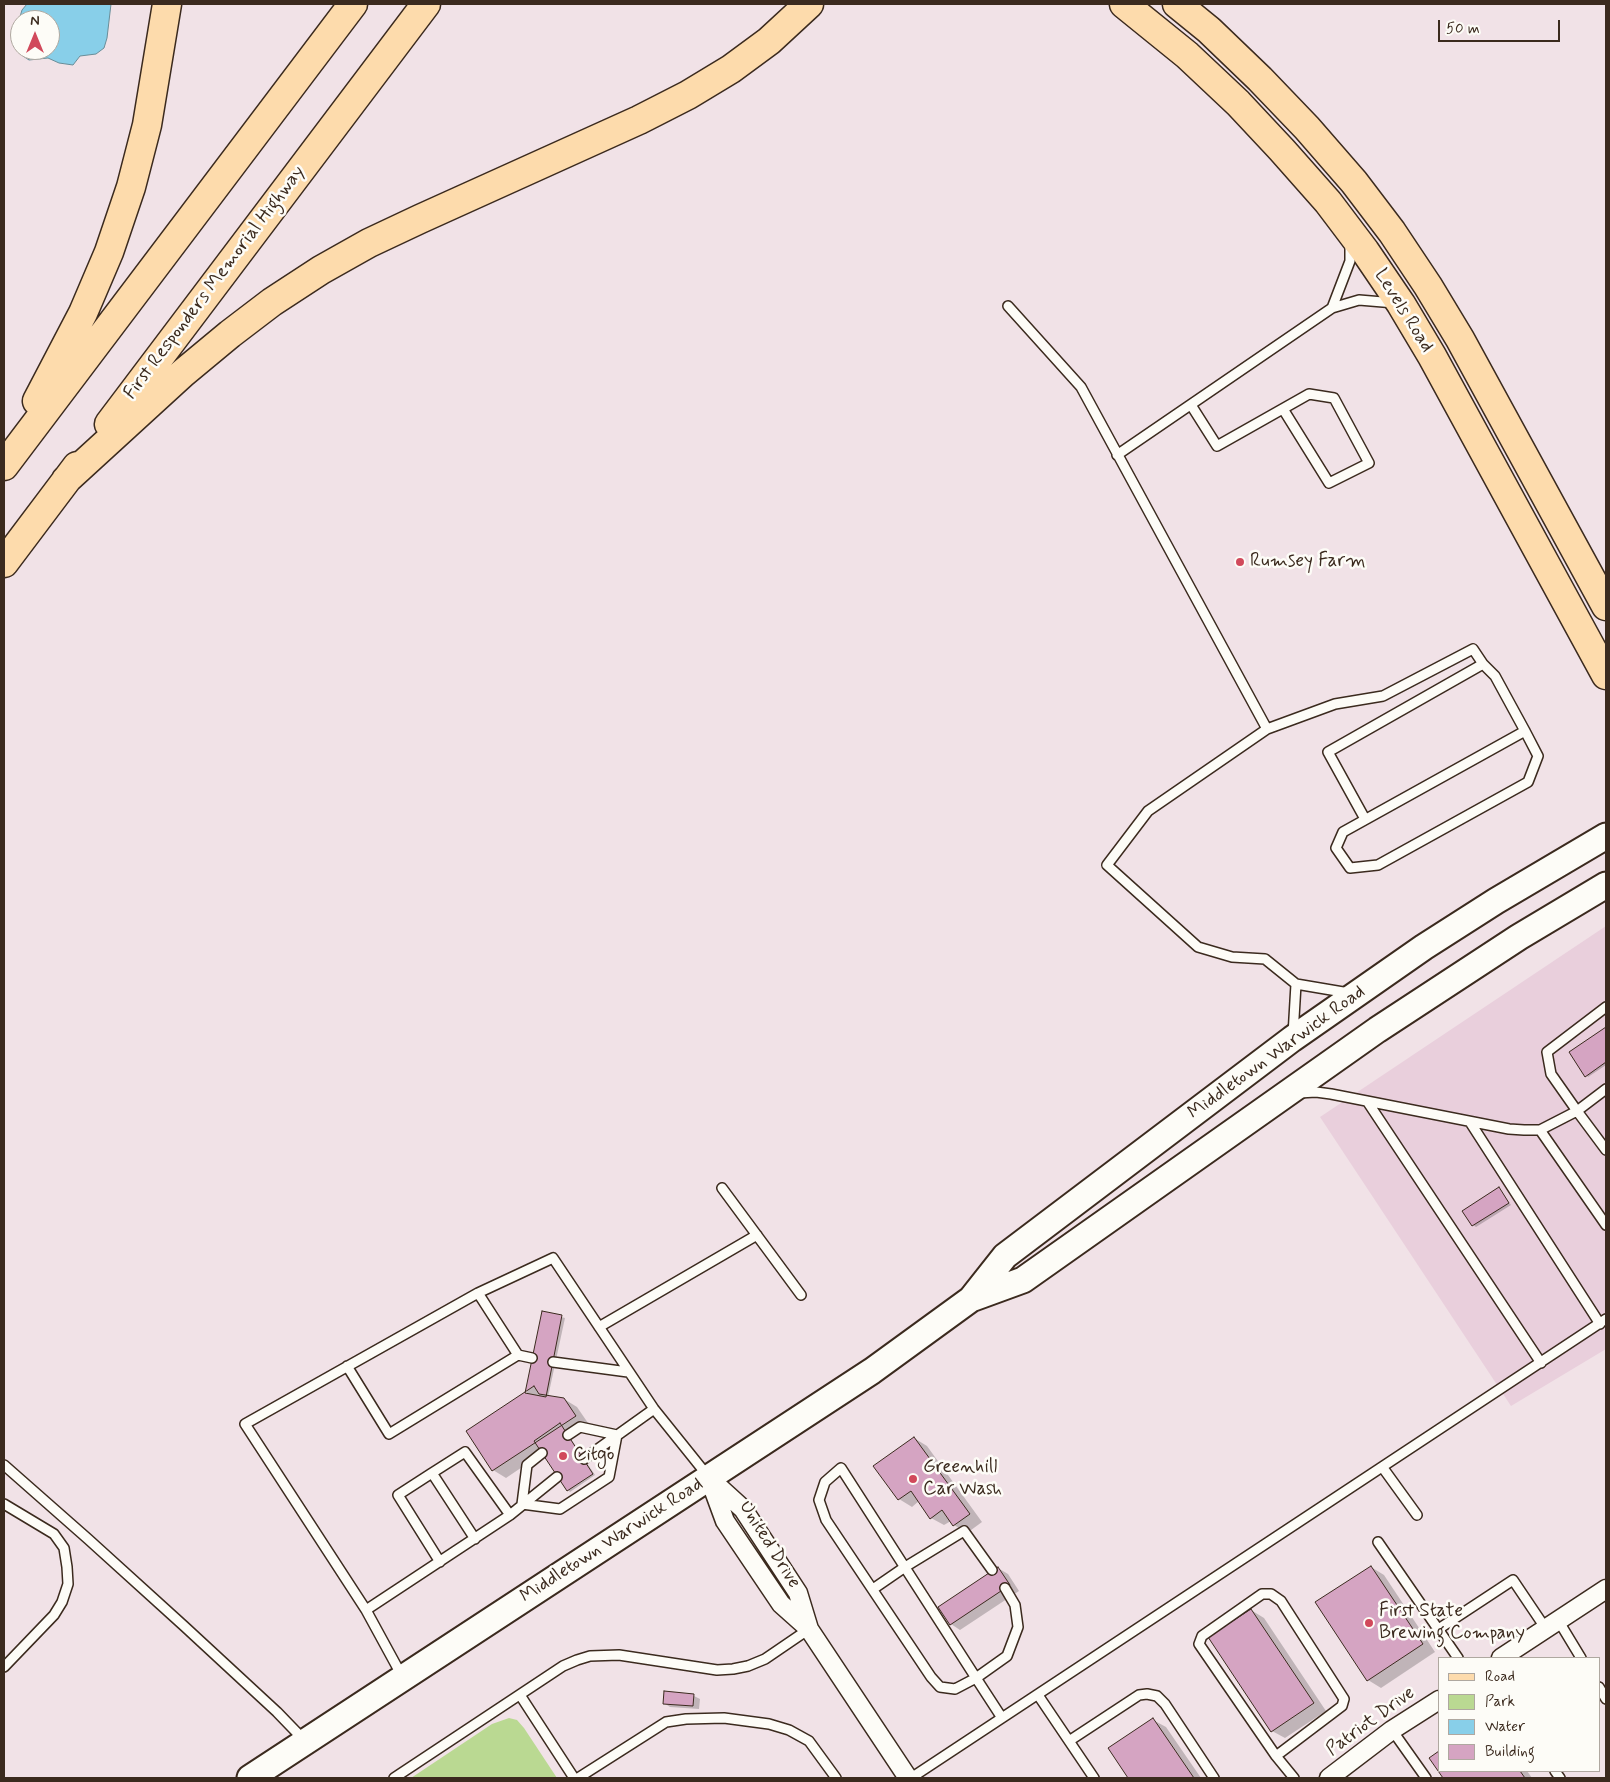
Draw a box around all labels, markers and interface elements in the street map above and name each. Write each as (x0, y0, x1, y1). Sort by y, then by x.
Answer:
north arrow (10, 10, 60, 60)
scale bar (1440, 10, 1562, 42)
text: N (30, 12, 40, 30)
text: 50 m (1446, 19, 1480, 39)
street label: First Responders Memorial Highway (120, 162, 310, 404)
street label: Levels Road (1368, 265, 1438, 357)
place label: Rumsey Farm (1250, 551, 1366, 573)
marker: Rumsey Farm (1234, 556, 1246, 568)
street label: Middletown Warwick Road (1184, 981, 1370, 1125)
place label: Citgo (573, 1445, 614, 1467)
marker: Citgo (557, 1450, 569, 1462)
place label: Greenhill Car Wash (923, 1457, 1002, 1501)
street label: Middletown Warwick Road (516, 1473, 708, 1609)
marker: Greenhill Car Wash (907, 1473, 919, 1485)
street label: United Drive (733, 1497, 805, 1593)
place label: First State Brewing Company (1379, 1601, 1525, 1645)
marker: First State Brewing Company (1363, 1617, 1375, 1629)
legend (1438, 1657, 1600, 1772)
text: Road (1485, 1667, 1515, 1687)
street label: Patriot Drive (1322, 1682, 1420, 1762)
text: Park (1485, 1692, 1515, 1712)
text: Water (1485, 1717, 1525, 1737)
text: Building (1485, 1742, 1535, 1762)

